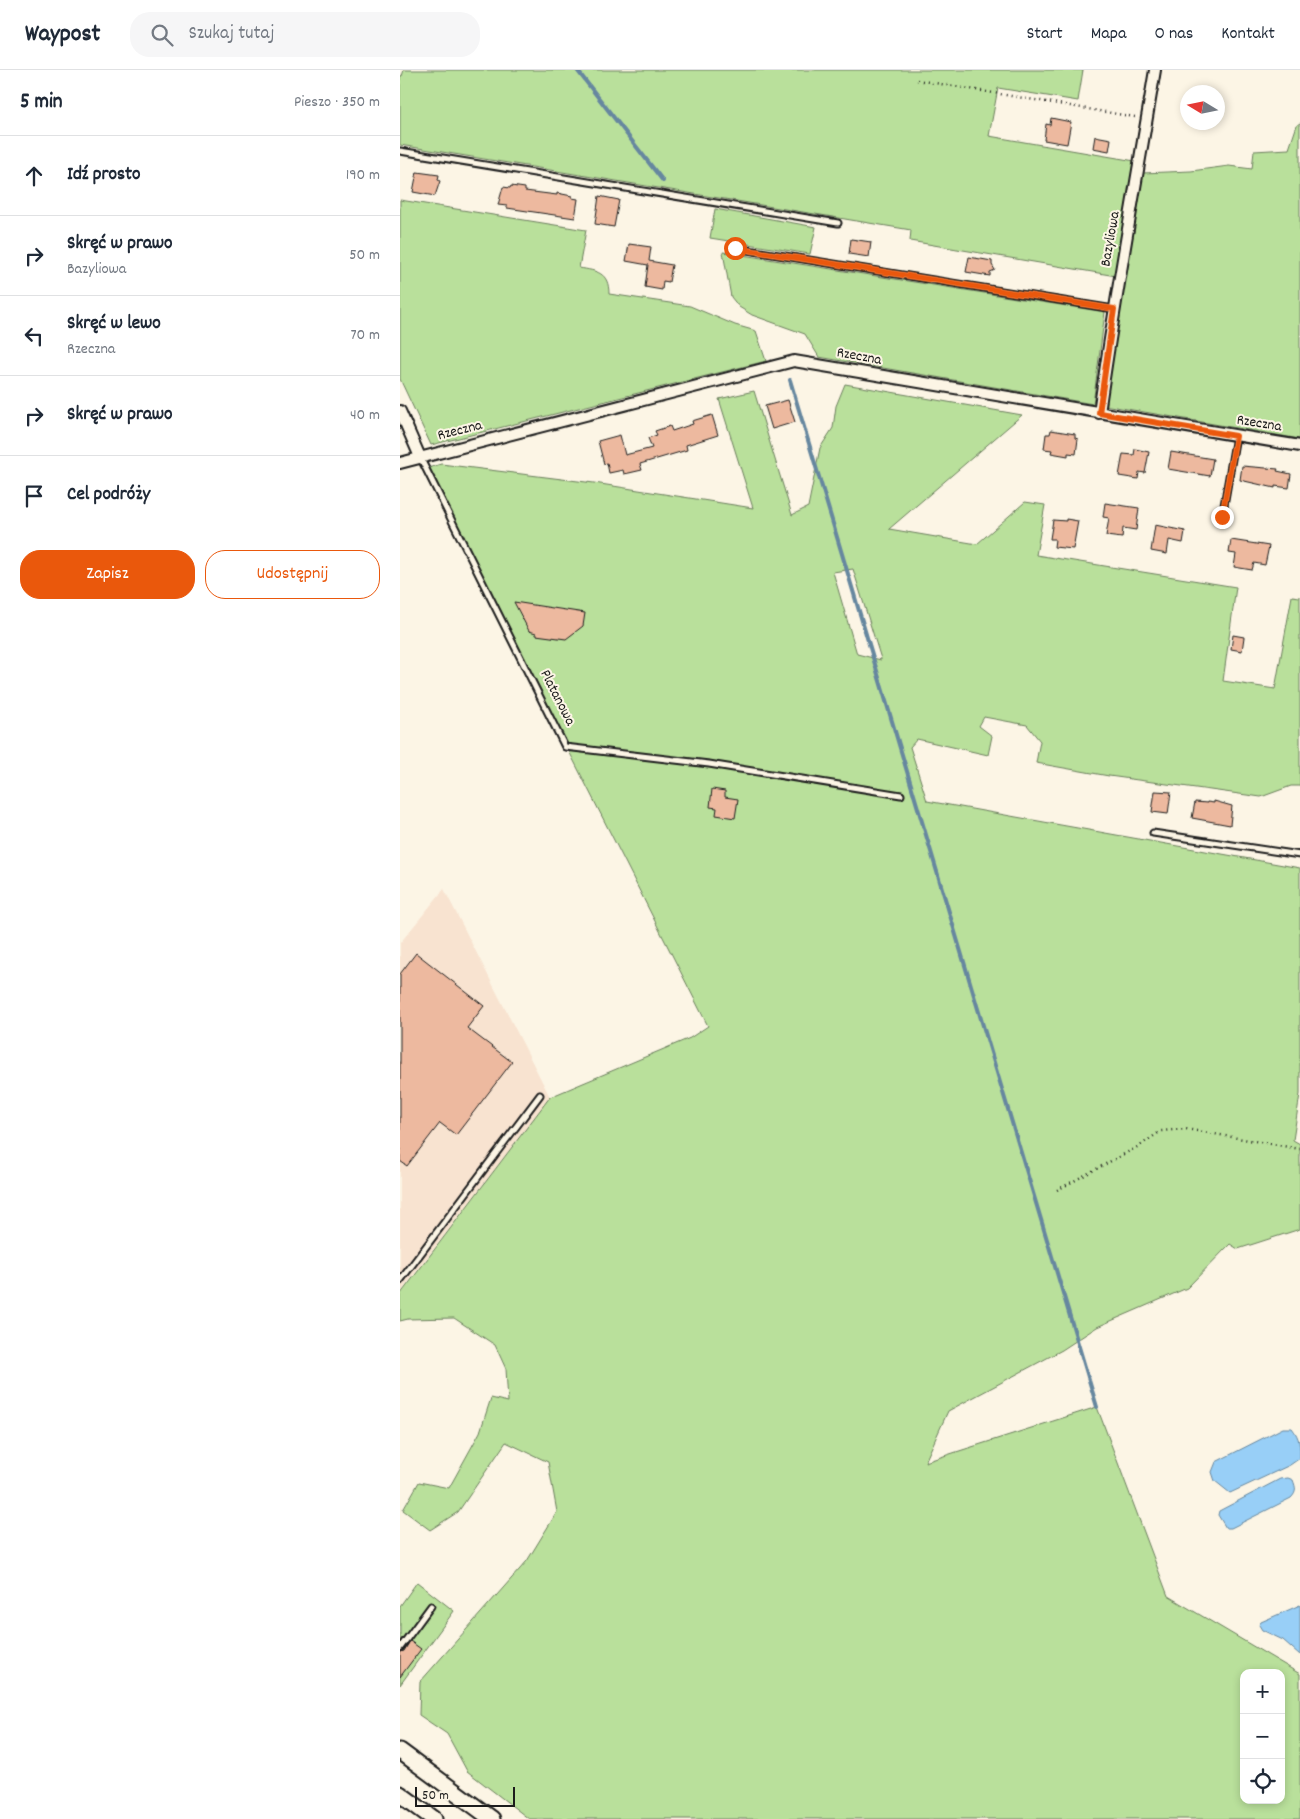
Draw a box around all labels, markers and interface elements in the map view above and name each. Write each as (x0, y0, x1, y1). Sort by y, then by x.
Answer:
search box (130, 12, 480, 57)
text: Waypost (25, 18, 100, 52)
icon: search (148, 21, 176, 49)
text: Szukaj tutaj (188, 21, 274, 48)
text: Start (1026, 22, 1063, 47)
text: Mapa (1091, 22, 1126, 47)
text: O nas (1154, 22, 1193, 47)
text: Kontakt (1221, 22, 1275, 47)
north arrow (1180, 85, 1225, 130)
text: 5 min (20, 88, 63, 118)
text: Pieszo · 350 m (294, 91, 380, 114)
icon: ahead (20, 162, 48, 190)
text: Idź prosto (67, 162, 140, 189)
text: 190 m (346, 164, 380, 187)
street label: Bazyliowa (1095, 209, 1127, 268)
text: Skręć w prawo (67, 231, 173, 258)
route start (724, 237, 747, 260)
icon: right (20, 242, 48, 270)
text: 50 m (349, 244, 380, 267)
text: Bazyliowa (67, 258, 126, 281)
text: Skręć w lewo (67, 311, 161, 338)
icon: left (20, 322, 48, 350)
text: 70 m (350, 324, 380, 347)
text: Rzeczna (67, 338, 115, 361)
street label: Rzeczna (835, 342, 884, 372)
icon: right (20, 402, 48, 430)
text: Skręć w prawo (67, 402, 173, 429)
text: 40 m (350, 404, 380, 427)
street label: Rzeczna (1235, 410, 1284, 439)
street label: Rzeczna (435, 415, 486, 447)
icon: arrive (20, 482, 48, 510)
text: Cel podróży (67, 482, 150, 509)
route end (1211, 506, 1234, 529)
button: Zapisz (20, 550, 195, 599)
button: Udostępnij (205, 550, 380, 599)
street label: Platanowa (534, 666, 581, 731)
map controls (1240, 1669, 1285, 1804)
button: + (1240, 1669, 1285, 1714)
button: − (1240, 1714, 1285, 1759)
button: locate (1240, 1759, 1285, 1804)
scale bar (415, 1784, 515, 1807)
text: 50 m (422, 1786, 449, 1806)

